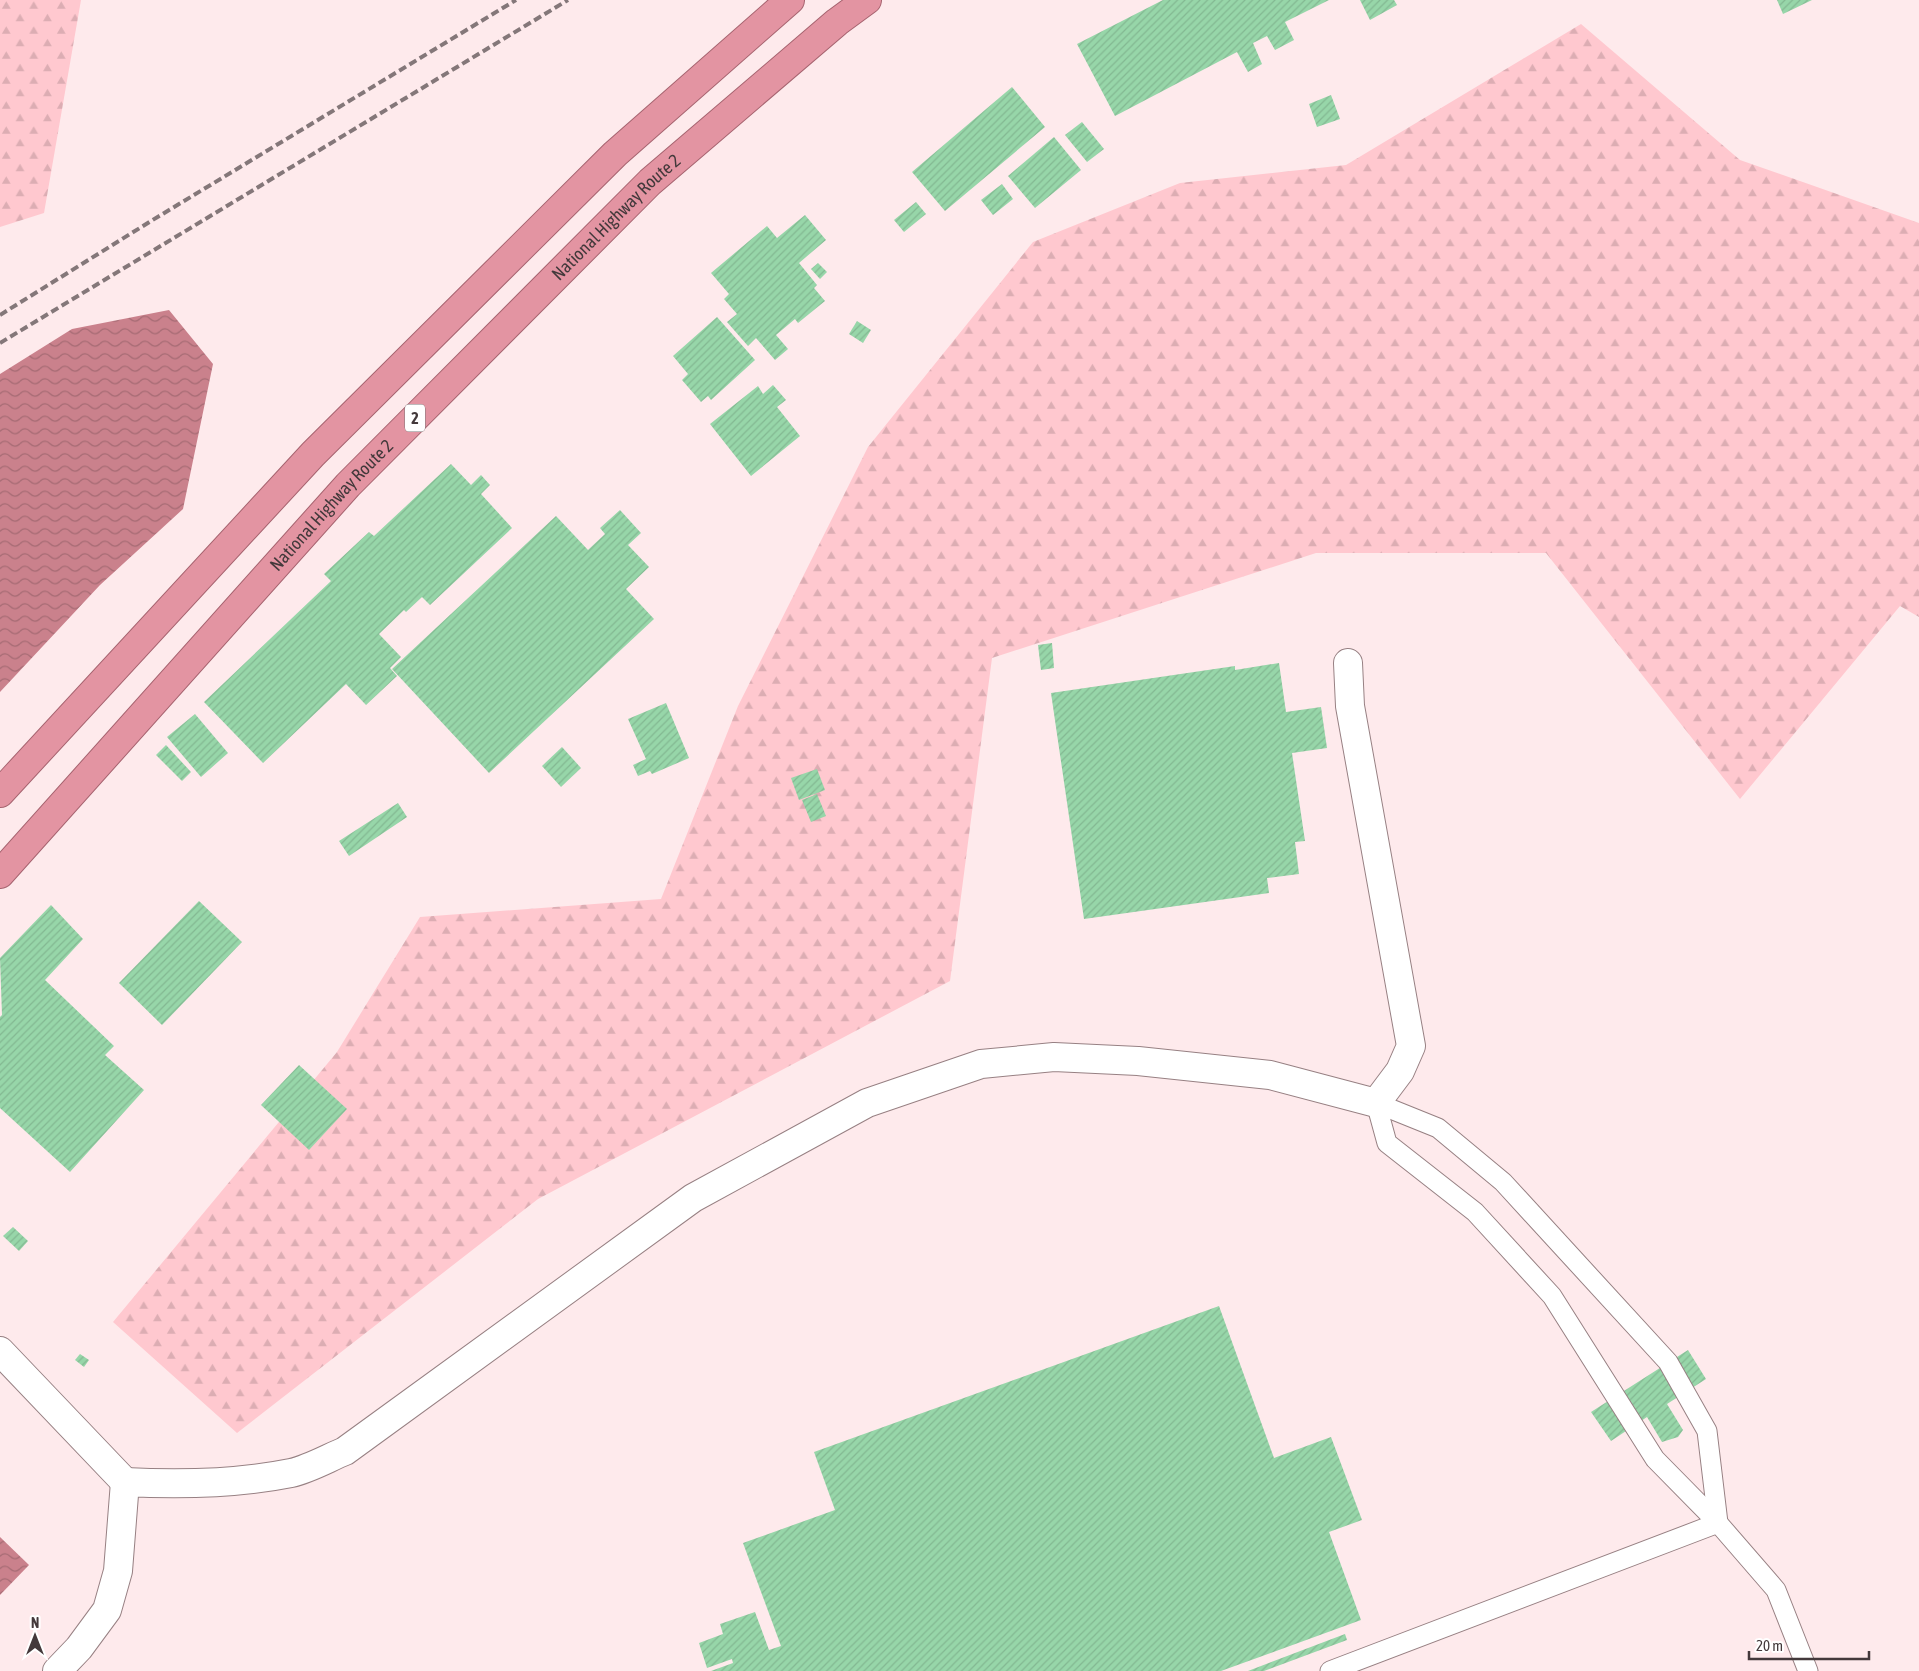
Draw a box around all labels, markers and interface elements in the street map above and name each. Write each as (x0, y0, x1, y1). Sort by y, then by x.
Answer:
street label: National Highway Route 2 (547, 150, 685, 284)
road number: 2 (405, 404, 425, 432)
street label: National Highway Route 2 (265, 435, 397, 575)
north arrow (10, 1611, 60, 1661)
text: N (31, 1615, 39, 1631)
scale bar (1749, 1628, 1869, 1660)
text: 20 m (1756, 1637, 1783, 1654)

